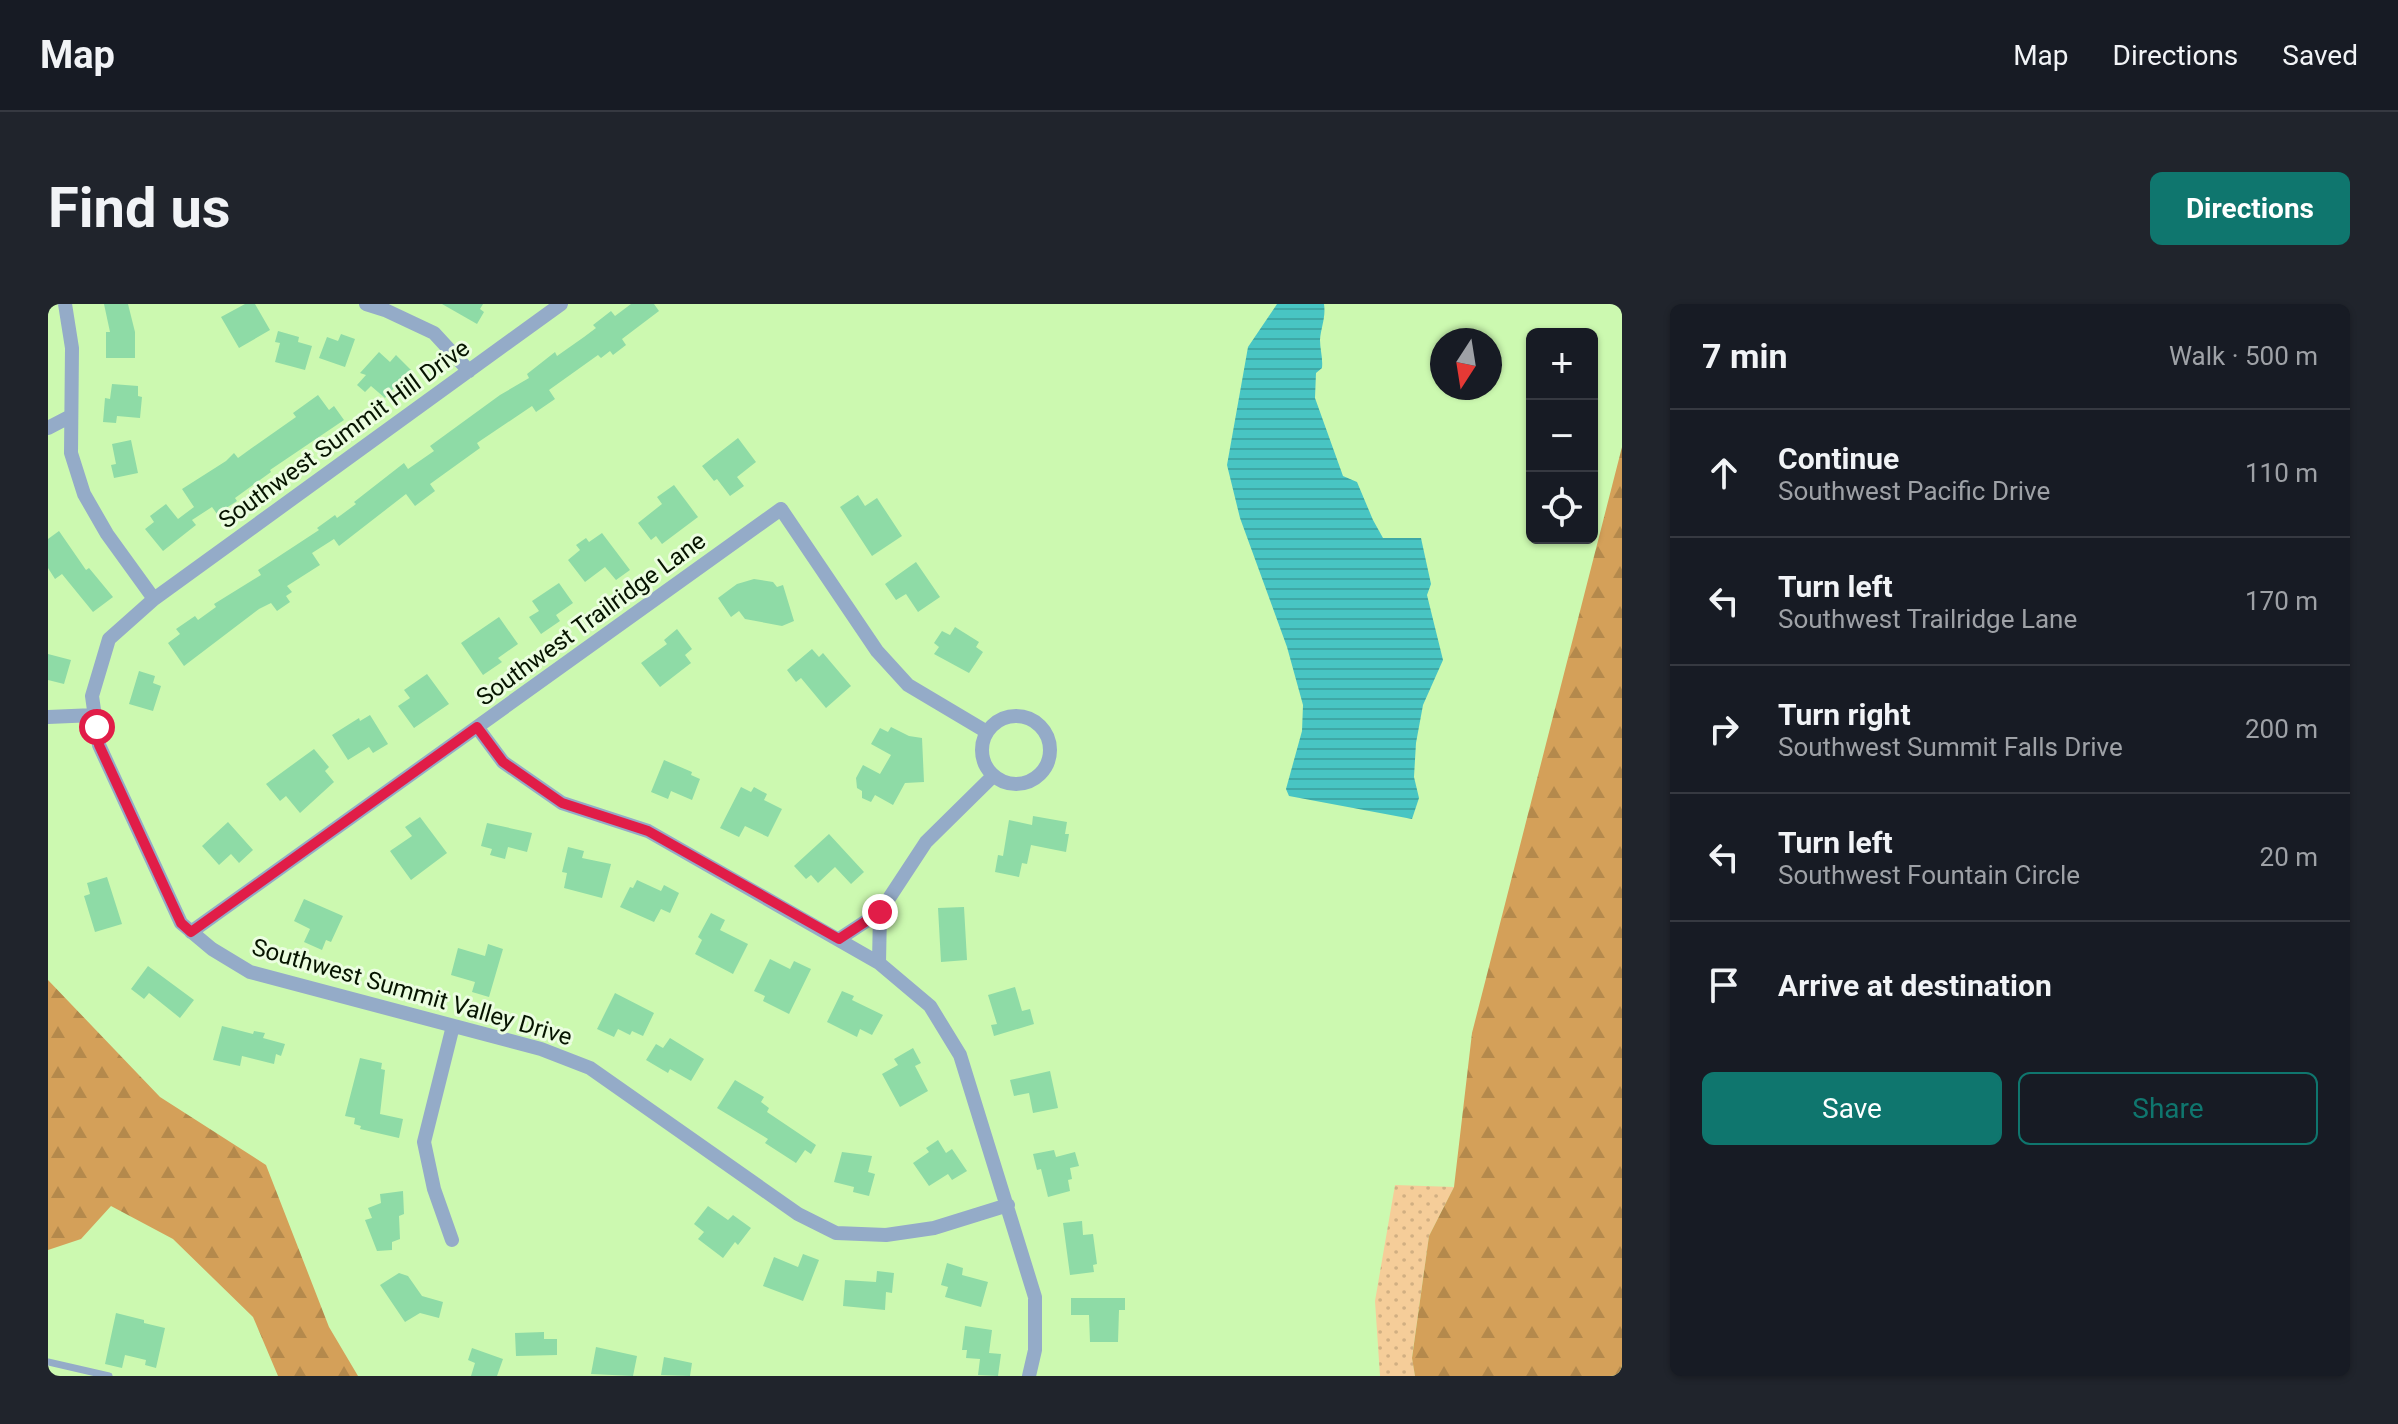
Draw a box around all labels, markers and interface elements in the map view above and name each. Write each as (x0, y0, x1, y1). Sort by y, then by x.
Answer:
text: Map (40, 33, 115, 77)
text: Map (2013, 39, 2069, 72)
text: Directions (2113, 39, 2238, 72)
text: Saved (2282, 39, 2358, 72)
button: Directions (2150, 172, 2350, 245)
text: Find us (48, 175, 231, 241)
north arrow (1430, 328, 1502, 400)
map controls (1526, 328, 1598, 544)
button: + (1526, 328, 1598, 400)
street label: Southwest Summit Hill Drive (213, 334, 475, 534)
text: 7 min (1702, 336, 1787, 376)
text: Walk · 500 m (2169, 341, 2318, 371)
button: − (1526, 400, 1598, 472)
text: Continue (1778, 441, 1899, 476)
icon: ahead (1702, 451, 1746, 495)
text: 110 m (2245, 458, 2318, 488)
button: locate (1526, 472, 1598, 544)
text: Southwest Pacific Drive (1778, 476, 2050, 506)
street label: Southwest Trailridge Lane (471, 527, 711, 711)
text: Turn left (1778, 569, 1893, 604)
icon: left (1702, 579, 1746, 623)
text: 170 m (2245, 586, 2318, 616)
text: Southwest Trailridge Lane (1778, 604, 2077, 634)
text: Turn right (1778, 697, 1911, 732)
icon: right (1702, 707, 1746, 751)
route start (79, 709, 115, 745)
text: 200 m (2245, 714, 2318, 744)
text: Southwest Summit Falls Drive (1778, 732, 2123, 762)
text: Turn left (1778, 825, 1893, 860)
icon: left (1702, 835, 1746, 879)
text: 20 m (2260, 842, 2318, 872)
text: Southwest Fountain Circle (1778, 860, 2080, 890)
route end (862, 894, 898, 930)
street label: Southwest Summit Valley Drive (249, 933, 575, 1051)
icon: arrive (1702, 963, 1746, 1007)
text: Arrive at destination (1778, 968, 2052, 1003)
button: Save (1702, 1072, 2002, 1145)
button: Share (2018, 1072, 2318, 1145)

